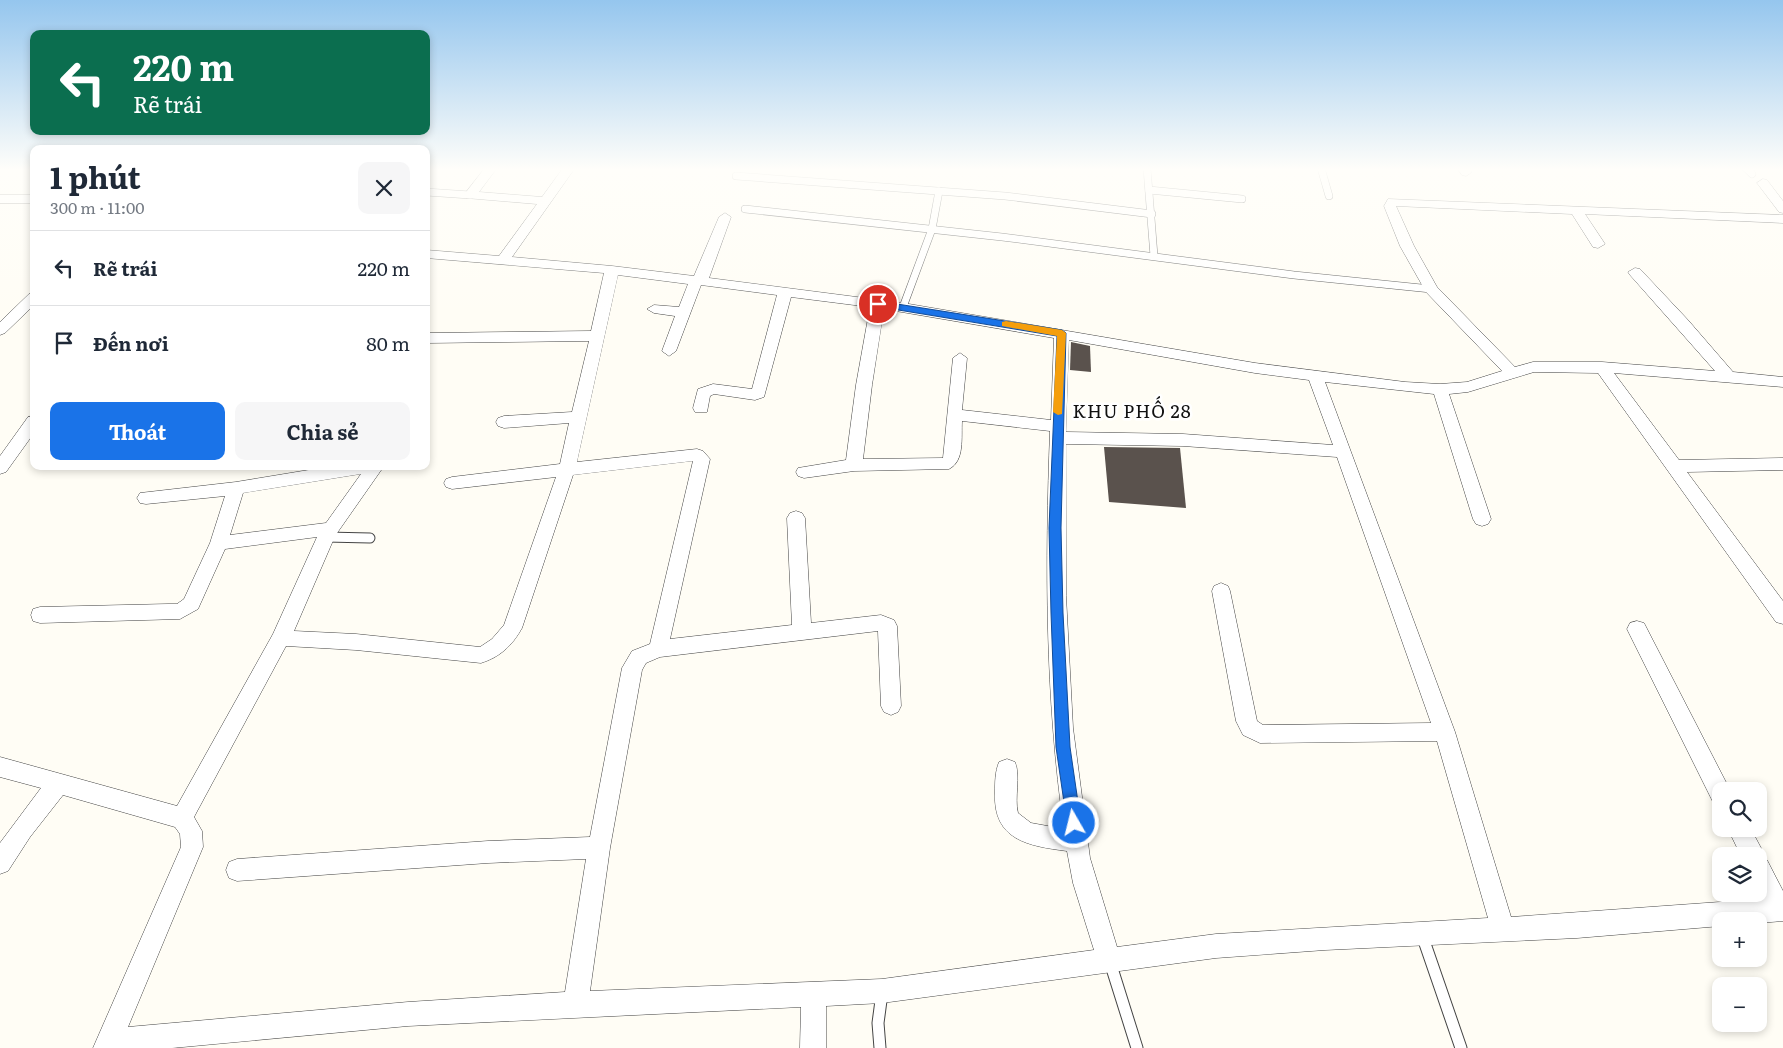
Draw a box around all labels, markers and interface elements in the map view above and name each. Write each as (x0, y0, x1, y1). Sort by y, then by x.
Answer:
text: 220 m (133, 40, 234, 92)
icon: left (50, 50, 115, 115)
text: Rẽ trái (133, 87, 202, 120)
text: 1 phút (50, 154, 141, 198)
button: close (358, 162, 410, 214)
text: 300 m · 11:00 (50, 195, 144, 219)
icon: left (50, 254, 78, 282)
text: Rẽ trái (93, 254, 158, 282)
text: 220 m (358, 254, 410, 282)
pin (857, 283, 899, 325)
icon: arrive (864, 290, 892, 318)
icon: arrive (50, 329, 78, 357)
text: Đến nơi (93, 329, 169, 357)
text: 80 m (366, 329, 410, 357)
district label: KHU PHỐ 28 (1072, 396, 1192, 424)
button: Thoát (50, 402, 225, 460)
button: Chia sẻ (235, 402, 410, 460)
map controls (1712, 782, 1767, 1032)
button: search (1712, 782, 1767, 837)
position arrow (1047, 796, 1099, 848)
button: layers (1712, 847, 1767, 902)
button: + (1712, 912, 1767, 967)
button: − (1712, 977, 1767, 1032)

